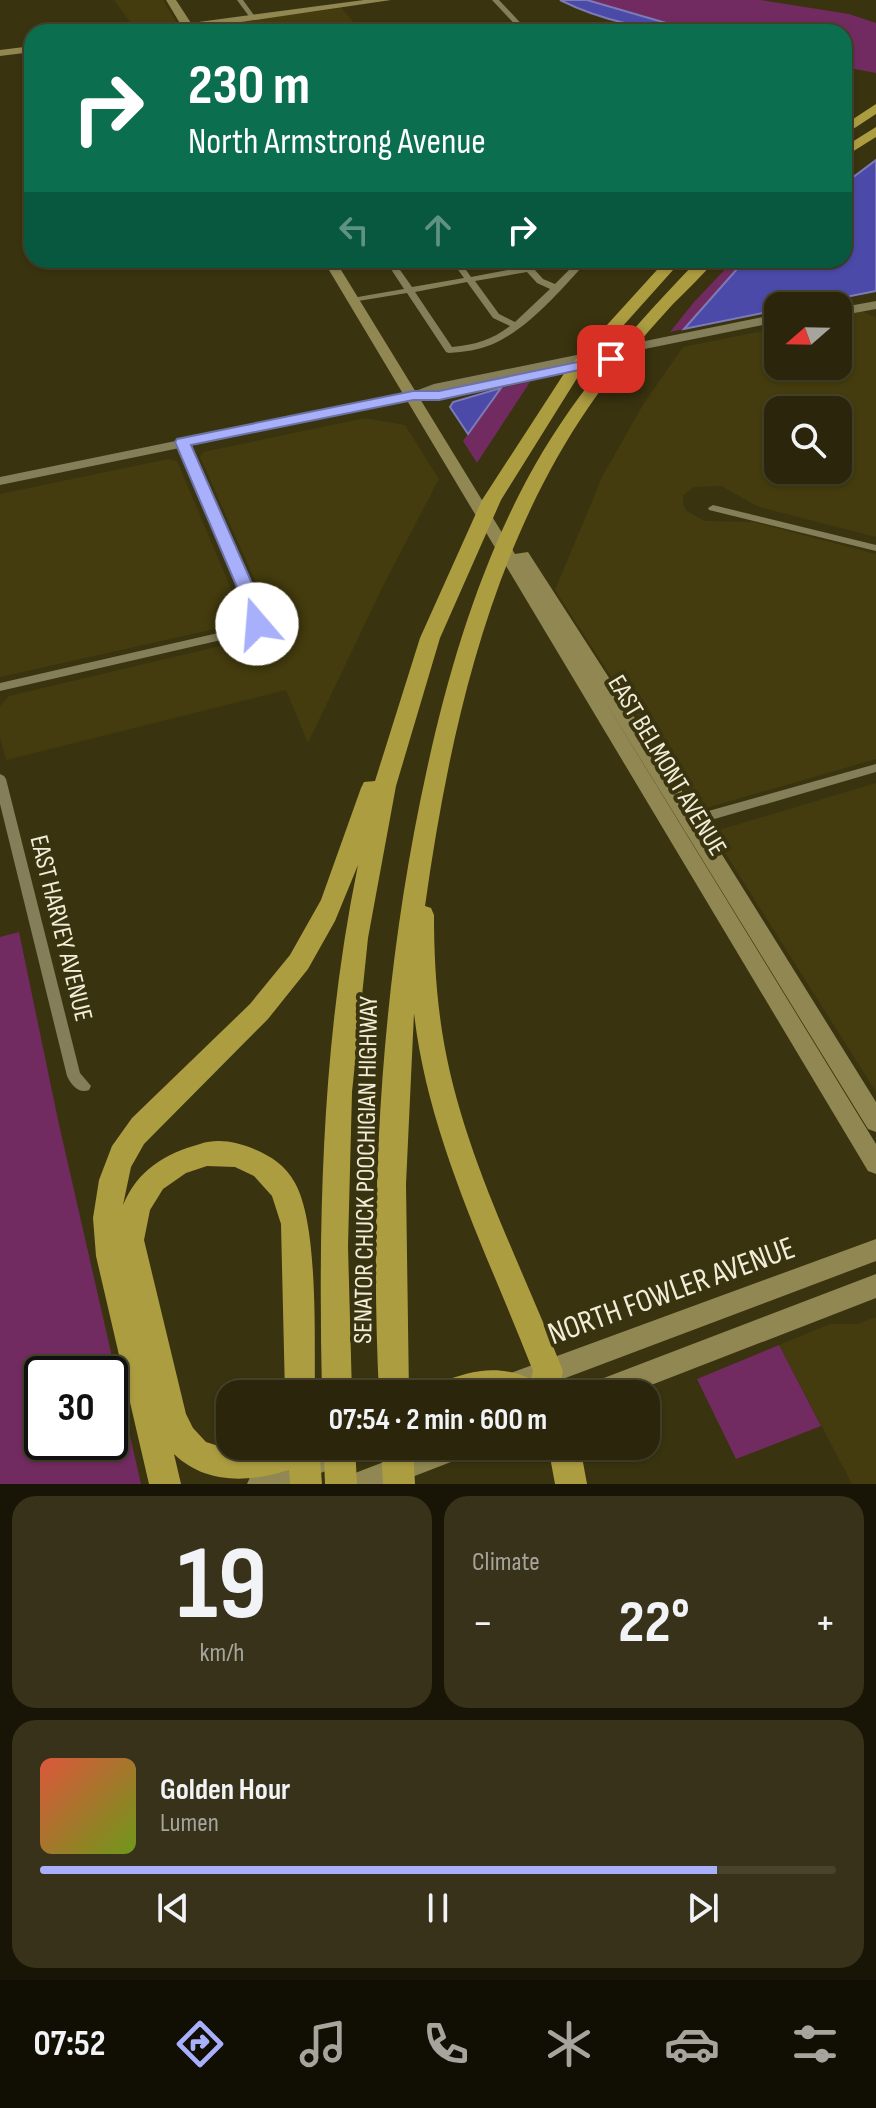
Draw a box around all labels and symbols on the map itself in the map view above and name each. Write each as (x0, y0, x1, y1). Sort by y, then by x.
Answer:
north arrow (764, 292, 852, 380)
pin (577, 325, 645, 393)
position arrow (215, 582, 299, 666)
street label: EAST BELMONT AVENUE (601, 670, 733, 862)
street label: EAST HARVEY AVENUE (22, 832, 99, 1025)
street label: SENATOR CHUCK POOCHIGIAN HIGHWAY (348, 996, 385, 1344)
street label: NORTH FOWLER AVENUE (543, 1229, 800, 1354)
speed limit sign: 30 (24, 1356, 128, 1460)

